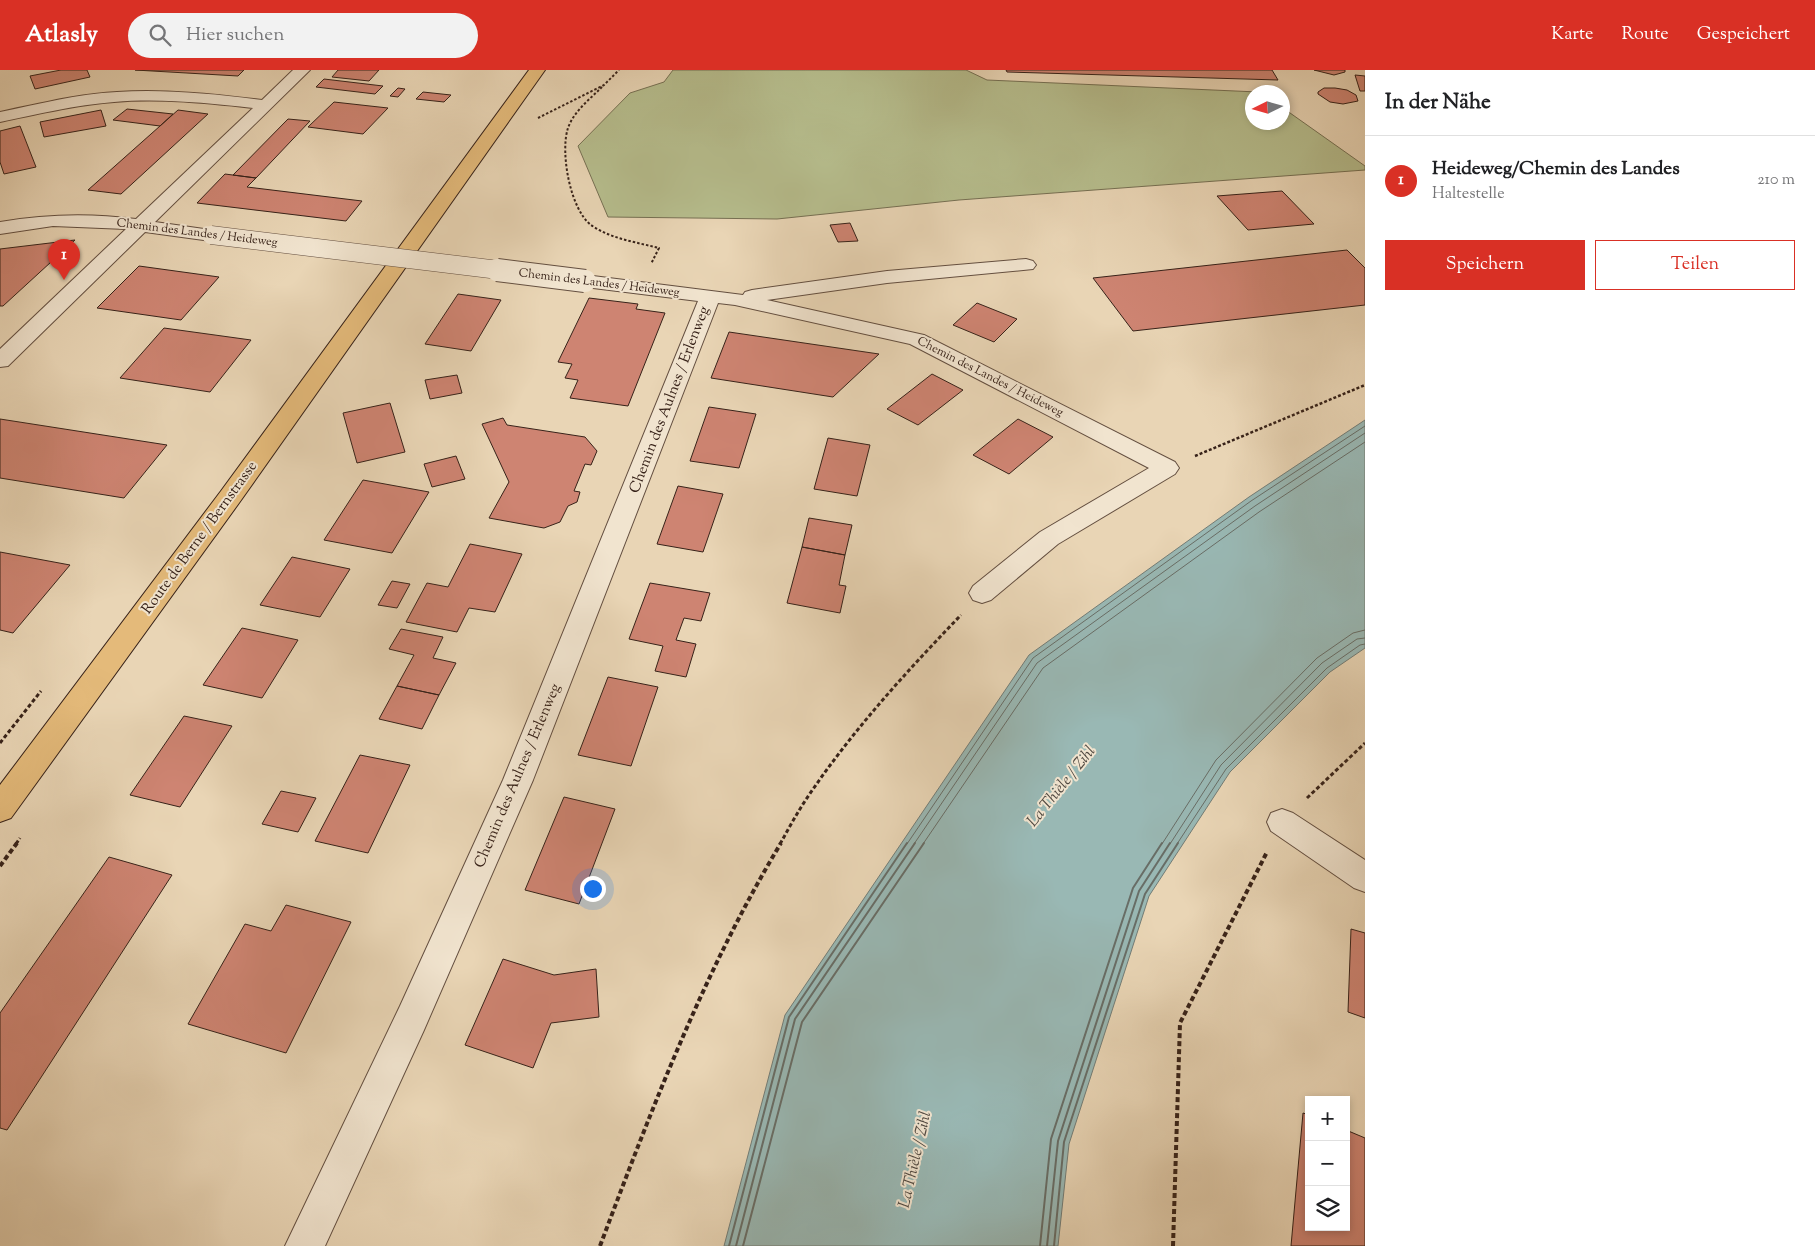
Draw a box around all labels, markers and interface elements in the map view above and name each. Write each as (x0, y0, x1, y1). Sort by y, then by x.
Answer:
search box (128, 13, 478, 58)
text: Atlasly (25, 18, 98, 52)
icon: search (146, 21, 174, 49)
text: Hier suchen (186, 22, 284, 49)
text: Karte (1551, 22, 1594, 48)
text: Route (1622, 22, 1669, 48)
text: Gespeichert (1697, 22, 1790, 48)
north arrow (1245, 85, 1290, 130)
text: In der Nähe (1385, 88, 1491, 118)
text: Heideweg/Chemin des Landes (1432, 156, 1680, 183)
text: 1 (1398, 169, 1404, 192)
text: 210 m (1757, 169, 1795, 192)
text: Haltestelle (1432, 183, 1505, 206)
street label: Chemin des Landes / Heideweg (115, 214, 279, 252)
pin: 1 (48, 239, 80, 280)
button: Speichern (1385, 240, 1585, 290)
button: Teilen (1595, 240, 1795, 290)
street label: Chemin des Landes / Heideweg (517, 264, 681, 302)
street label: Chemin des Aulnes / Erlenweg (625, 303, 715, 497)
street label: Chemin des Landes / Heideweg (914, 332, 1066, 422)
street label: Route de Berne / Bernstrasse (137, 457, 263, 619)
street label: Chemin des Aulnes / Erlenweg (469, 680, 567, 872)
water label: La Thièle / Zihl (1022, 741, 1102, 833)
your location (580, 876, 606, 902)
map controls (1305, 1096, 1350, 1231)
button: + (1305, 1096, 1350, 1141)
water label: La Thièle / Zihl (894, 1109, 938, 1211)
button: − (1305, 1141, 1350, 1186)
button: layers (1305, 1186, 1350, 1231)

